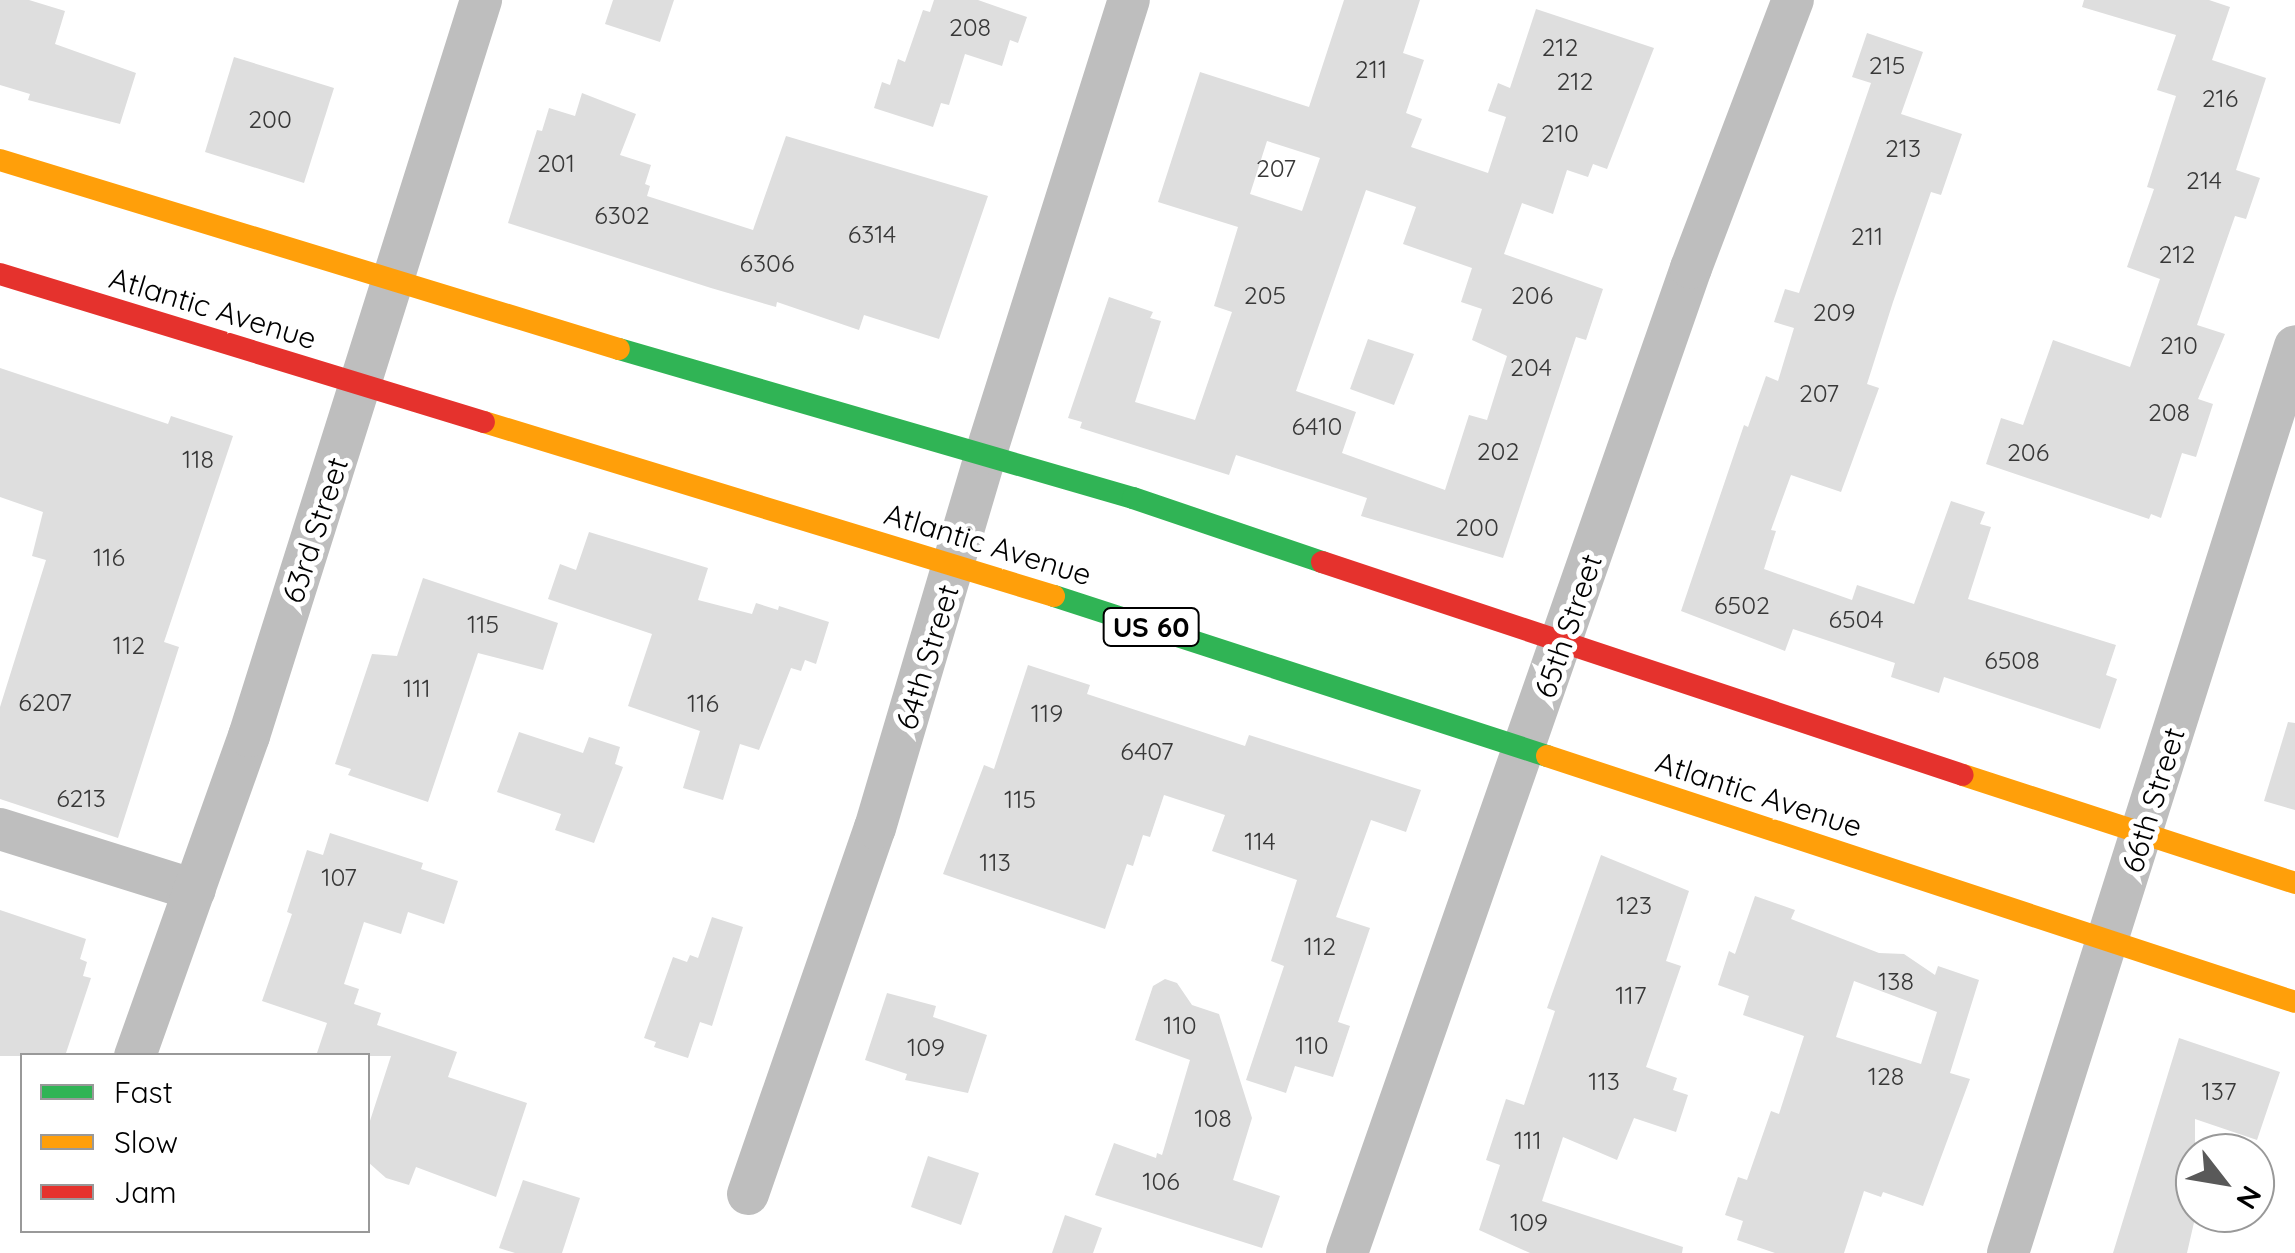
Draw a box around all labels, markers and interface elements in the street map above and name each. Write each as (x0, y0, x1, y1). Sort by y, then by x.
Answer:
house number: 208 (949, 12, 991, 42)
house number: 212 (1542, 32, 1578, 62)
house number: 215 (1869, 50, 1905, 80)
house number: 211 (1355, 54, 1387, 84)
house number: 212 (1557, 66, 1593, 96)
house number: 216 (2202, 83, 2238, 113)
house number: 200 (248, 104, 292, 134)
house number: 210 (1541, 118, 1579, 148)
house number: 213 (1885, 133, 1921, 163)
house number: 201 (537, 148, 575, 178)
house number: 207 (1256, 153, 1296, 183)
house number: 214 (2186, 165, 2222, 195)
house number: 6302 (594, 200, 650, 230)
house number: 6314 (848, 219, 896, 249)
house number: 211 (1851, 221, 1883, 251)
house number: 212 (2159, 239, 2195, 269)
house number: 6306 (740, 248, 794, 278)
street label: Atlantic Avenue (105, 259, 321, 357)
house number: 205 (1244, 280, 1286, 310)
house number: 206 (1511, 280, 1553, 310)
house number: 209 (1813, 297, 1855, 327)
house number: 210 (2160, 330, 2198, 360)
house number: 204 (1510, 352, 1552, 382)
house number: 207 (1799, 378, 1839, 408)
house number: 208 (2148, 397, 2190, 427)
house number: 6410 (1292, 411, 1342, 441)
house number: 202 (1477, 436, 1519, 466)
house number: 206 (2007, 437, 2049, 467)
house number: 118 (182, 444, 214, 474)
street label: 63rd Street (275, 453, 355, 607)
street label: Atlantic Avenue (880, 495, 1096, 593)
house number: 200 (1455, 512, 1499, 542)
house number: 116 (93, 542, 125, 572)
street label: 65th Street (1527, 549, 1609, 703)
street label: 64th Street (888, 580, 966, 734)
house number: 6502 (1714, 590, 1770, 620)
road number: US 60 (1101, 604, 1201, 650)
house number: 6504 (1828, 604, 1884, 634)
house number: 115 (467, 609, 499, 639)
house number: 112 (113, 630, 145, 660)
house number: 6508 (1984, 645, 2040, 675)
house number: 111 (403, 673, 431, 703)
house number: 6207 (18, 687, 72, 717)
house number: 116 (687, 688, 719, 718)
house number: 119 (1031, 698, 1063, 728)
street label: 66th Street (2114, 723, 2192, 877)
house number: 6407 (1120, 736, 1174, 766)
street label: Atlantic Avenue (1651, 744, 1867, 844)
house number: 6213 (56, 783, 106, 813)
house number: 115 (1004, 784, 1036, 814)
house number: 114 (1244, 826, 1276, 856)
house number: 113 (979, 847, 1011, 877)
house number: 107 (321, 862, 357, 892)
house number: 123 (1616, 890, 1652, 920)
house number: 112 (1304, 931, 1336, 961)
house number: 138 (1878, 966, 1914, 996)
house number: 117 (1615, 980, 1647, 1010)
house number: 110 (1163, 1010, 1197, 1040)
house number: 110 (1295, 1030, 1329, 1060)
house number: 109 (907, 1032, 945, 1062)
legend (20, 1053, 370, 1233)
house number: 128 (1868, 1061, 1904, 1091)
house number: 113 (1588, 1066, 1620, 1096)
text: Fast (114, 1073, 173, 1111)
house number: 137 (2201, 1076, 2237, 1106)
house number: 108 (1194, 1103, 1232, 1133)
text: Slow (114, 1123, 178, 1161)
house number: 111 (1514, 1125, 1542, 1155)
north arrow (2175, 1133, 2275, 1233)
house number: 106 (1142, 1166, 1180, 1196)
text: Jam (114, 1173, 177, 1211)
text: N (2229, 1180, 2270, 1216)
house number: 109 (1510, 1207, 1548, 1237)

